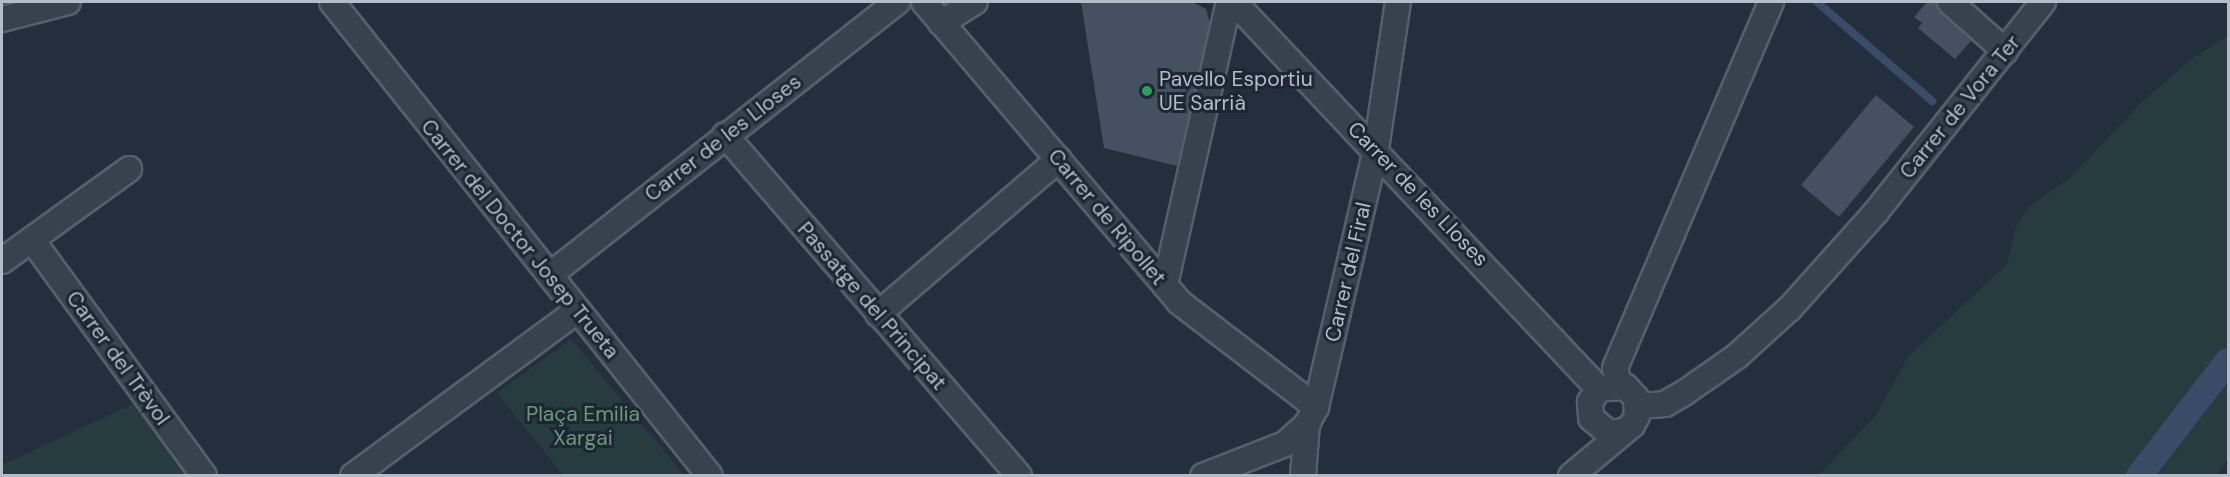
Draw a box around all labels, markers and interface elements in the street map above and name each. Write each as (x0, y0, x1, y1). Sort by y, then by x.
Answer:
street label: Carrer de Vora Ter (1894, 30, 2026, 184)
place label: Pavello Esportiu UE Sarrià (1159, 66, 1313, 116)
street label: Carrer de les Lloses (640, 69, 806, 207)
marker: Pavello Esportiu UE Sarrià (1140, 84, 1154, 98)
street label: Carrer del Doctor Josep Trueta (416, 114, 624, 364)
street label: Carrer de les Lloses (1342, 116, 1494, 272)
street label: Carrer de Ripollet (1043, 144, 1171, 290)
street label: Carrer del Firal (1320, 200, 1376, 344)
street label: Passatge del Principat (792, 217, 952, 395)
street label: Carrer del Trèvol (61, 286, 175, 430)
park label: Plaça Emilia Xargai (526, 401, 640, 451)

